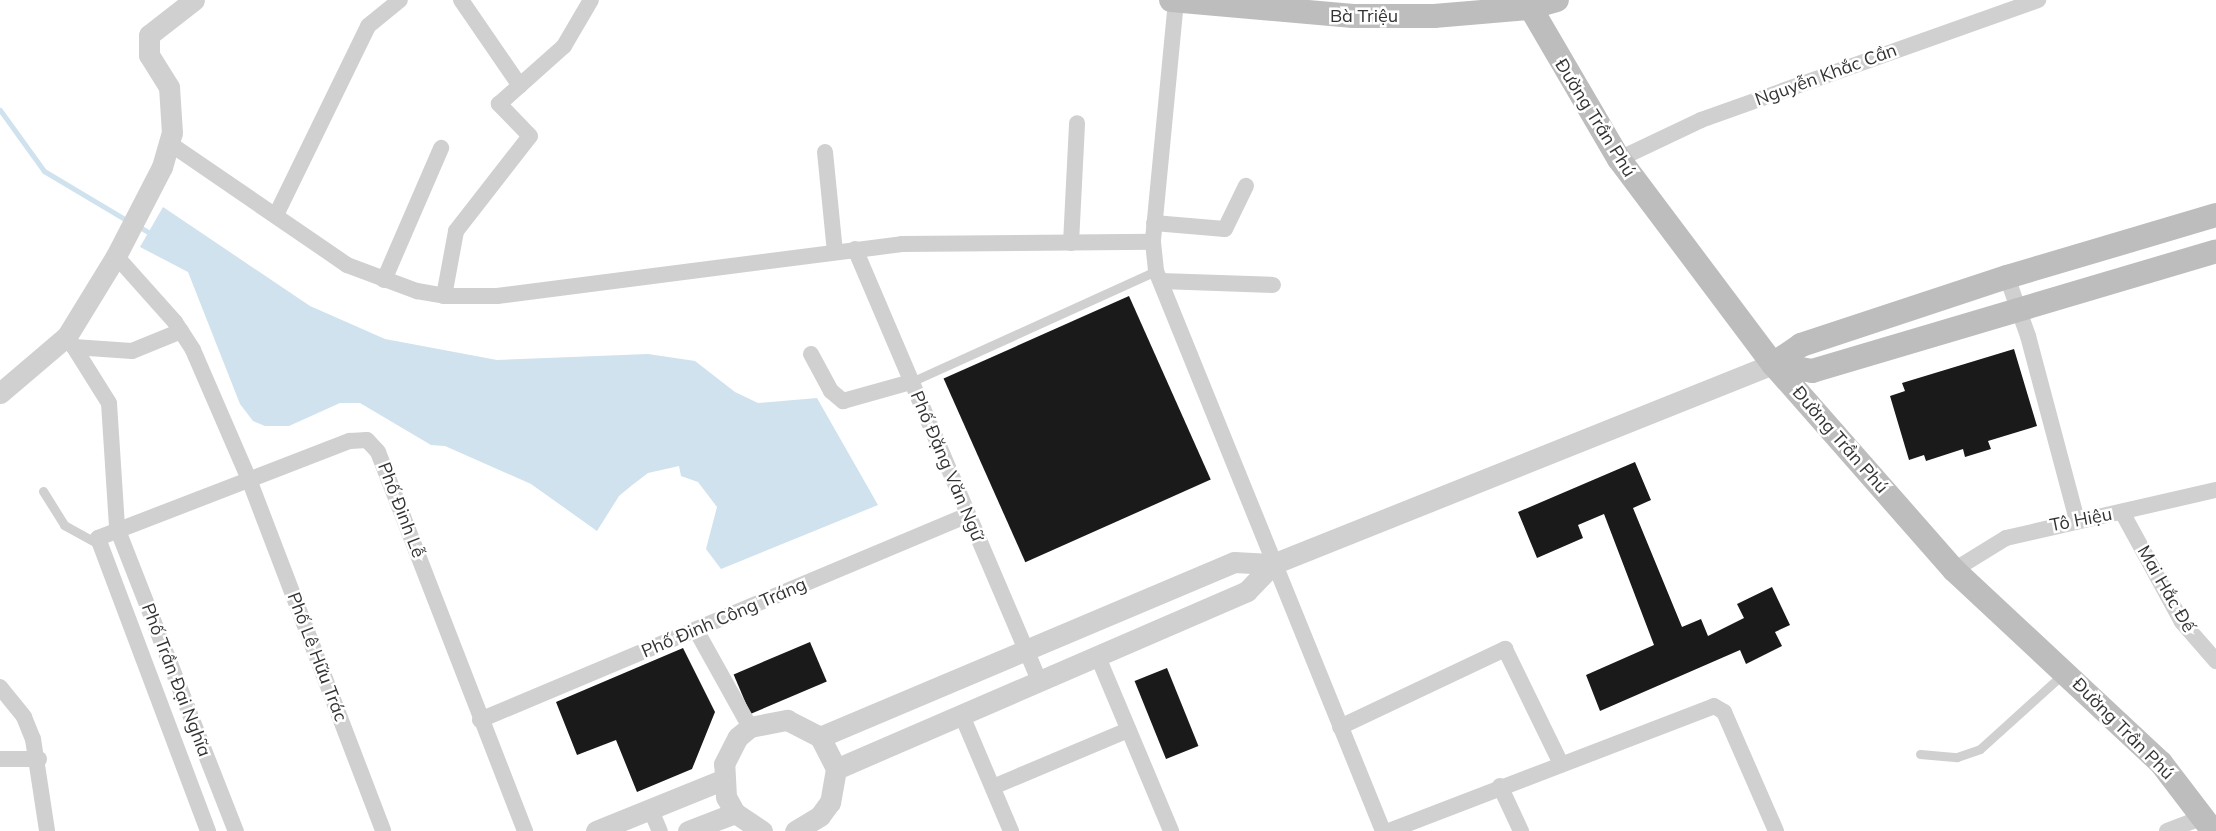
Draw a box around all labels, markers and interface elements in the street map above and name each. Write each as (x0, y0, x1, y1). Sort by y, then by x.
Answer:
street label: Bà Triệu (1330, 5, 1398, 27)
street label: Nguyễn Khắc Cần (1752, 39, 1900, 111)
street label: Đường Trần Phú (1550, 55, 1640, 181)
street label: Đường Trần Phú (1788, 382, 1892, 498)
street label: Phố Đặng Văn Ngữ (906, 388, 988, 544)
street label: Phố Đinh Lễ (373, 459, 429, 561)
street label: Tô Hiệu (2048, 503, 2114, 537)
street label: Mai Hắc Đế (2132, 542, 2200, 636)
street label: Phố Đinh Công Tráng (638, 573, 810, 663)
street label: Phố Lê Hữu Trác (282, 589, 352, 725)
street label: Phố Trần Đại Nghĩa (137, 600, 215, 760)
street label: Đường Trần Phú (2068, 674, 2178, 784)

